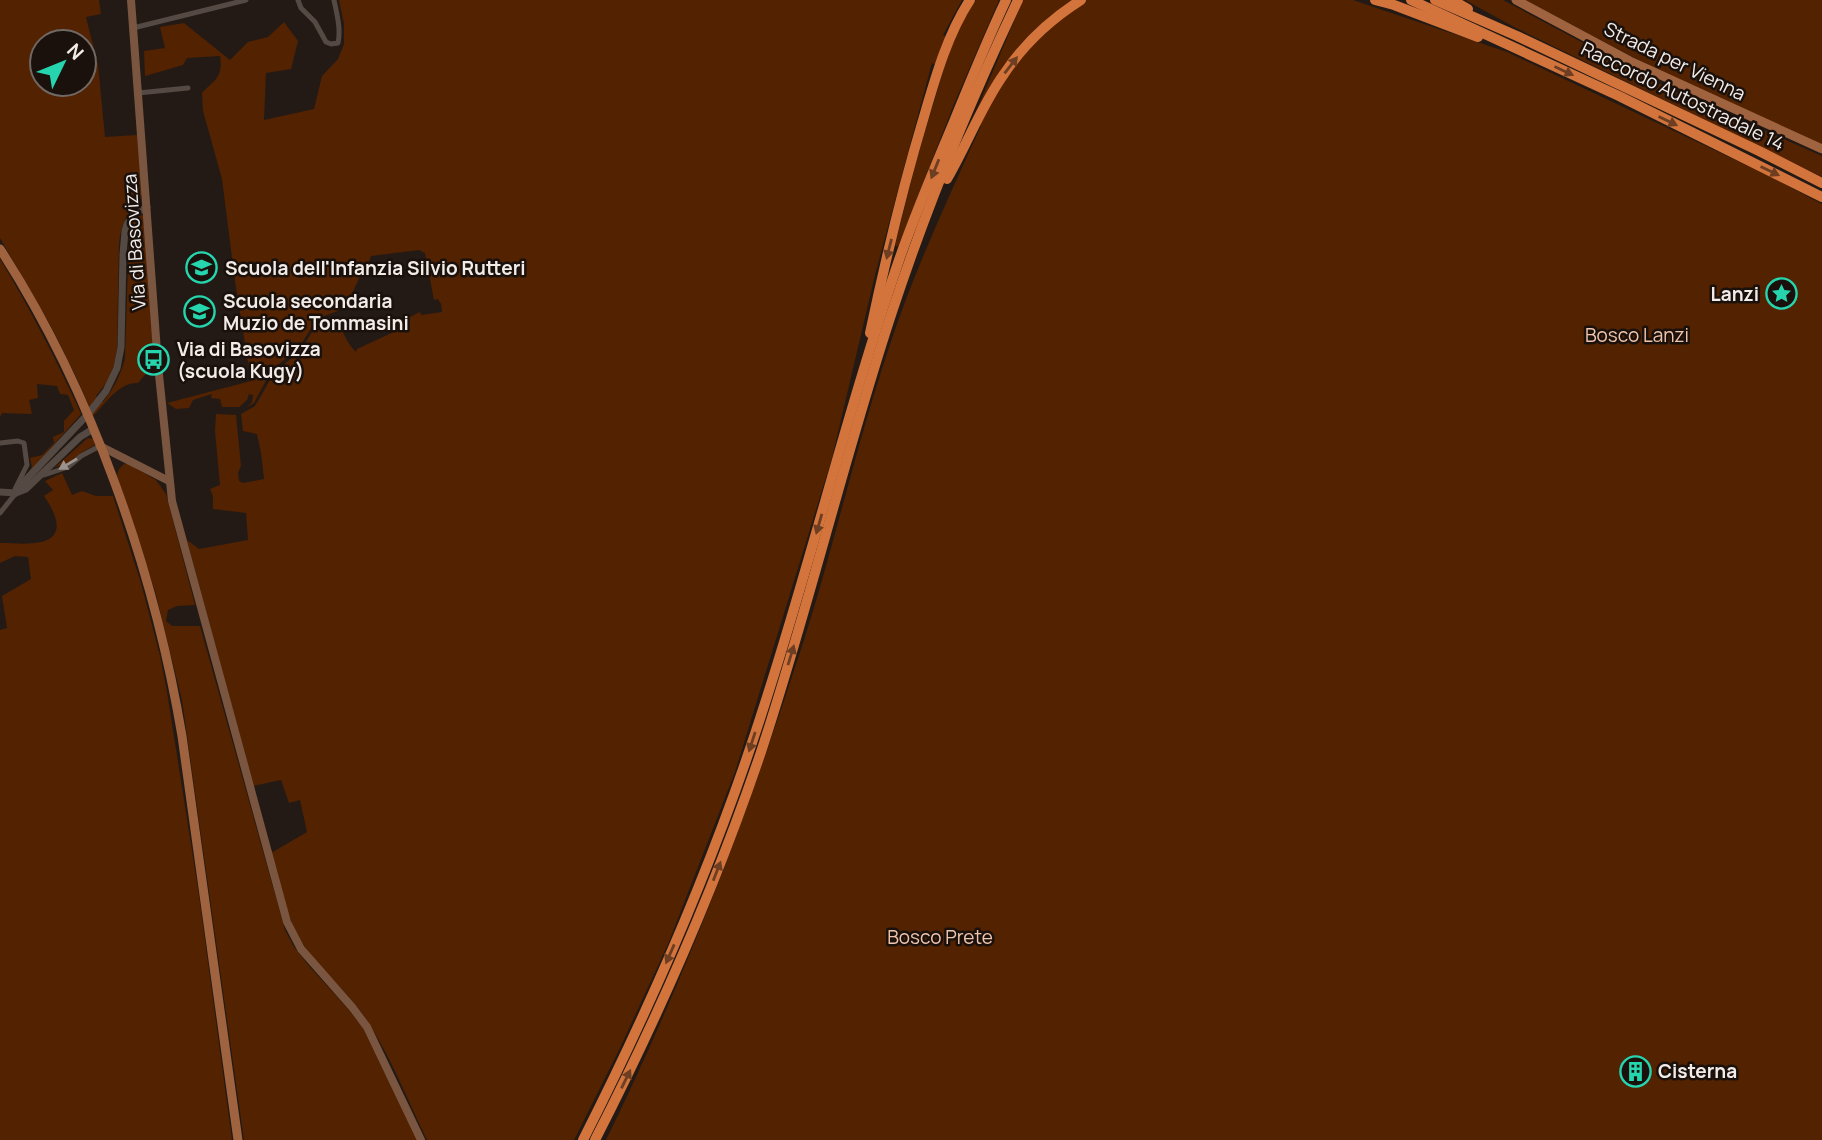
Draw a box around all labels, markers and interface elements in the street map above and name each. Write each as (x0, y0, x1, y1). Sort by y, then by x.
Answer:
street label: Strada per Vienna (1600, 15, 1750, 107)
north arrow (28, 28, 98, 98)
street label: Raccordo Autostradale 14 (1577, 35, 1789, 157)
text: N (61, 38, 90, 65)
one-way arrow (1003, 56, 1017, 74)
one-way arrow (1554, 65, 1574, 77)
one-way arrow (1658, 115, 1678, 126)
one-way arrow (929, 158, 940, 179)
one-way arrow (1760, 165, 1780, 176)
street label: Via di Basovizza (116, 173, 152, 311)
one-way arrow (883, 239, 894, 261)
school or university icon: Scuola dell'Infanzia Silvio Rutteri (185, 251, 219, 285)
place label: Scuola dell'Infanzia Silvio Rutteri (225, 255, 526, 281)
place icon: Lanzi (1765, 277, 1799, 311)
place label: Lanzi (1711, 281, 1759, 307)
place label: Scuola secondaria Muzio de Tommasini (223, 288, 409, 336)
school or university icon: Scuola secondaria Muzio de Tommasini (183, 295, 217, 329)
park label: Bosco Lanzi (1585, 322, 1689, 348)
place label: Via di Basovizza (scuola Kugy) (177, 336, 321, 384)
bus stop icon: Via di Basovizza (scuola Kugy) (137, 343, 171, 377)
one-way arrow (59, 458, 78, 470)
one-way arrow (813, 514, 823, 535)
one-way arrow (786, 645, 796, 666)
one-way arrow (747, 732, 757, 753)
one-way arrow (711, 860, 722, 881)
park label: Bosco Prete (887, 924, 993, 950)
one-way arrow (664, 944, 676, 964)
building icon: Cisterna (1618, 1054, 1652, 1088)
place label: Cisterna (1658, 1058, 1737, 1084)
one-way arrow (620, 1069, 631, 1089)

